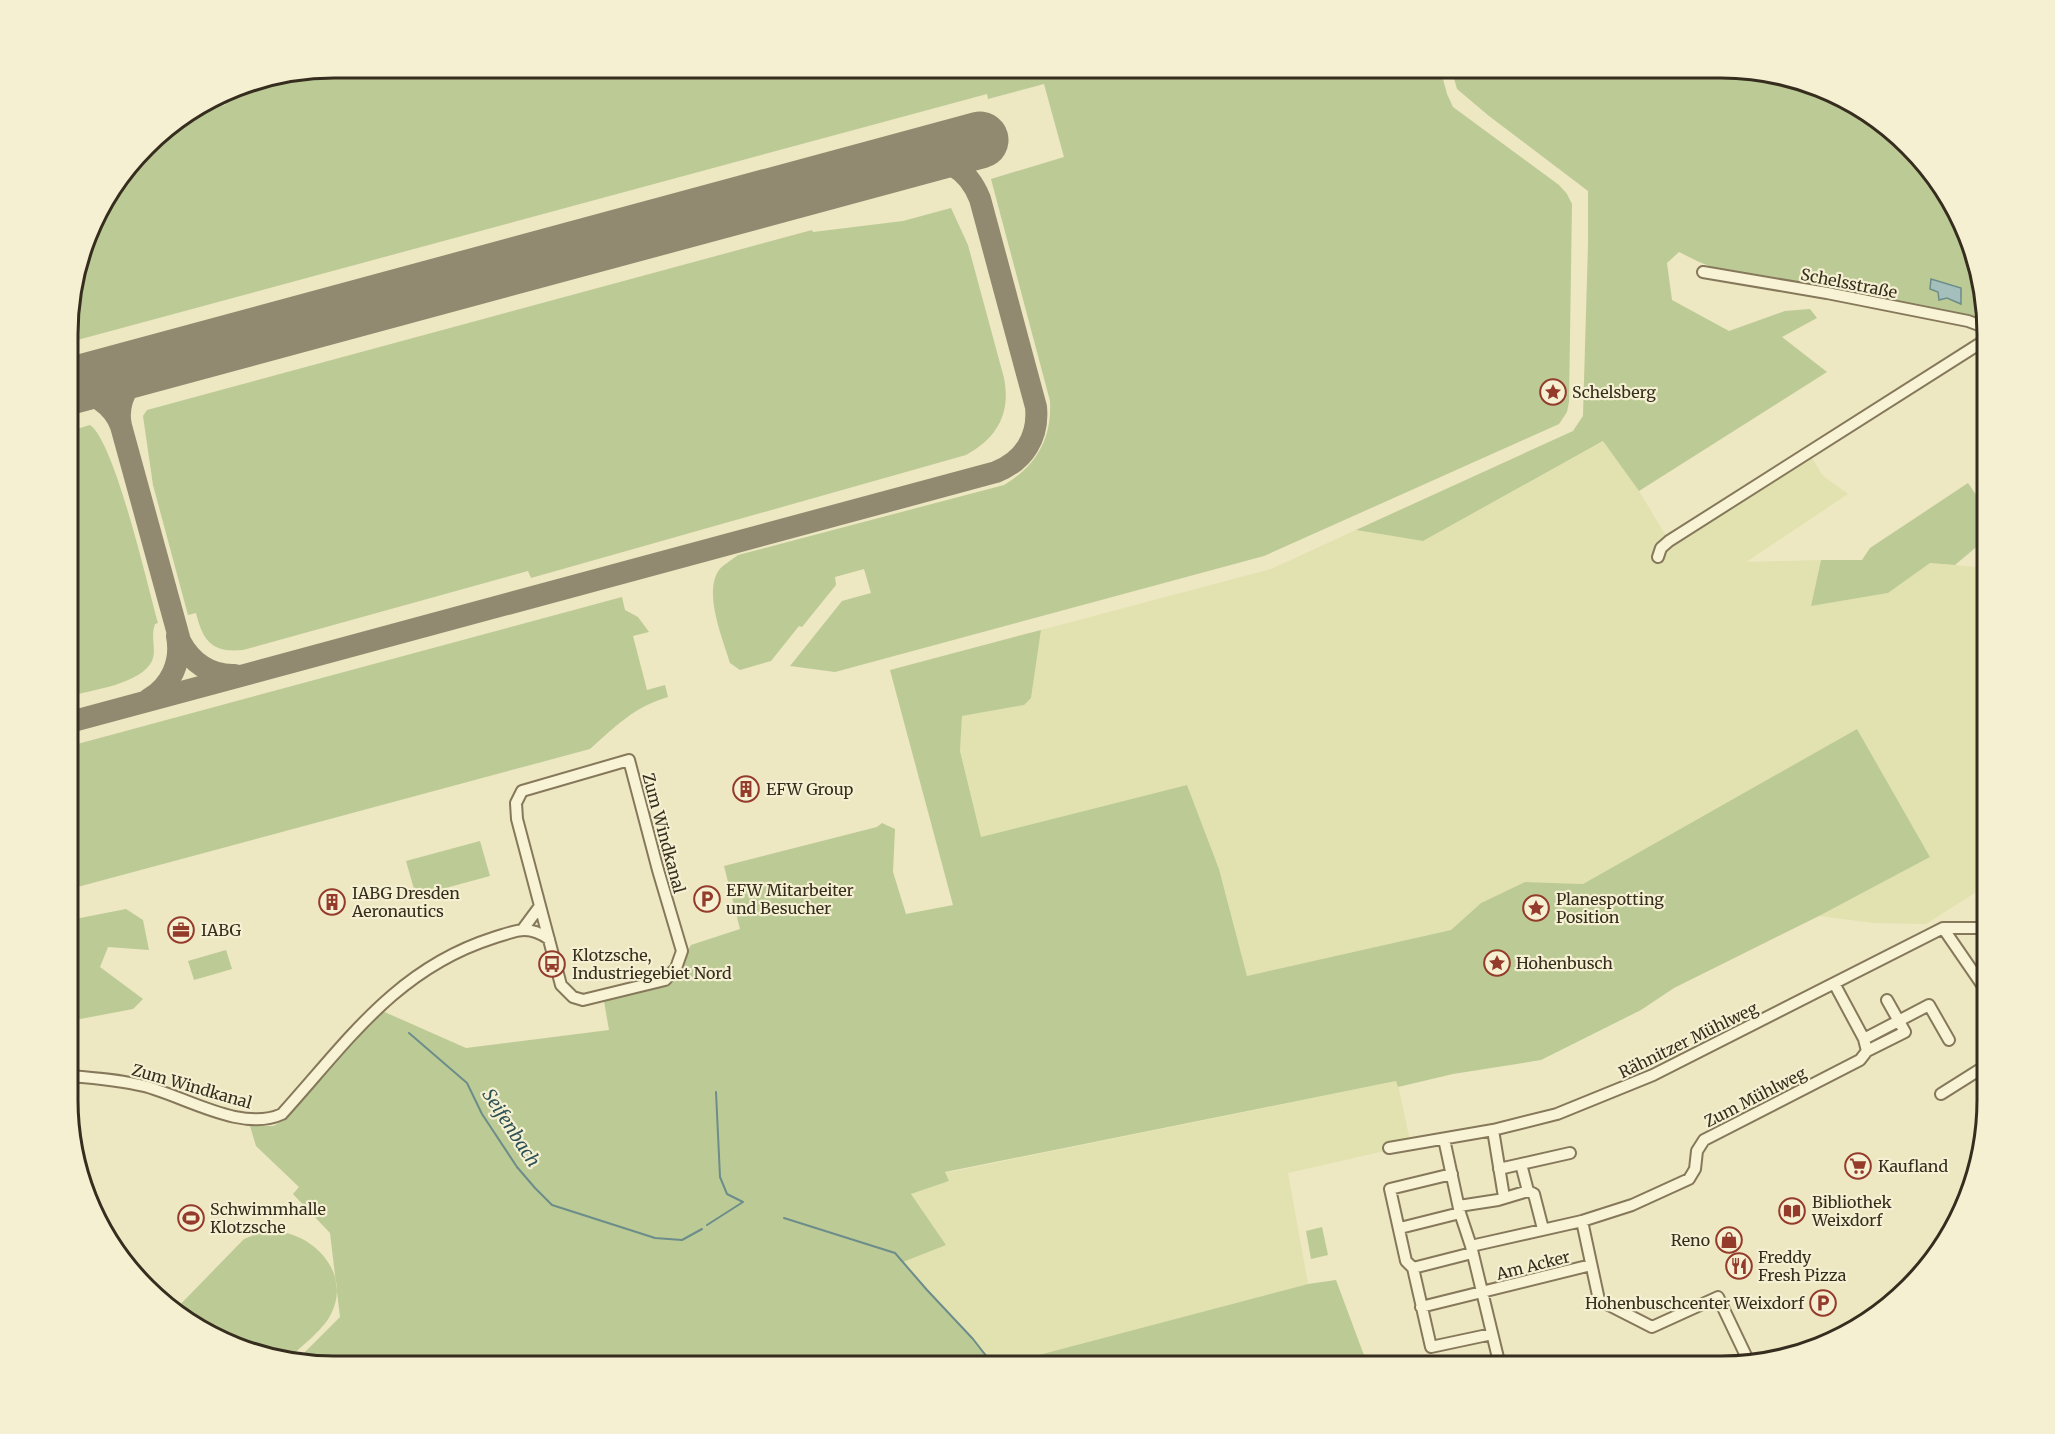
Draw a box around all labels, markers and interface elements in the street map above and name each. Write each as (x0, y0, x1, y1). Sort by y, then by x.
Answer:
street label: Schelsstraße (1799, 264, 1899, 302)
place icon: Schelsberg (1538, 377, 1568, 407)
place label: Schelsberg (1572, 382, 1656, 402)
street label: Zum Windkanal (638, 771, 690, 895)
building icon: EFW Group (731, 774, 761, 804)
place label: EFW Group (766, 779, 854, 799)
place label: EFW Mitarbeiter und Besucher (726, 880, 854, 918)
place label: IABG Dresden Aeronautics (351, 883, 460, 921)
parking icon: EFW Mitarbeiter und Besucher (692, 884, 722, 914)
building icon: IABG Dresden Aeronautics (317, 887, 347, 917)
place label: Planespotting Position (1556, 889, 1664, 927)
place icon: Planespotting Position (1521, 893, 1551, 923)
office icon: IABG (166, 915, 196, 945)
place label: IABG (201, 920, 241, 940)
place label: Klotzsche, Industriegebiet Nord (572, 945, 732, 983)
place icon: Hohenbusch (1482, 948, 1512, 978)
bus stop icon: Klotzsche, Industriegebiet Nord (537, 949, 567, 979)
place label: Hohenbusch (1516, 953, 1613, 973)
street label: Rähnitzer Mühlweg (1615, 997, 1761, 1082)
street label: Zum Windkanal (130, 1059, 254, 1113)
street label: Zum Mühlweg (1701, 1063, 1810, 1131)
water label: Seifenbach (478, 1084, 545, 1171)
supermarket icon: Kaufland (1843, 1151, 1873, 1181)
place label: Kaufland (1878, 1156, 1948, 1176)
place label: Bibliothek Weixdorf (1811, 1192, 1892, 1230)
library icon: Bibliothek Weixdorf (1777, 1196, 1807, 1226)
place label: Schwimmhalle Klotzsche (210, 1199, 326, 1237)
sports icon: Schwimmhalle Klotzsche (176, 1203, 206, 1233)
shop icon: Reno (1714, 1225, 1744, 1255)
place label: Reno (1671, 1230, 1710, 1250)
street label: Am Acker (1493, 1246, 1572, 1284)
place label: Freddy Fresh Pizza (1758, 1247, 1847, 1285)
restaurant icon: Freddy Fresh Pizza (1724, 1251, 1754, 1281)
parking icon: Hohenbuschcenter Weixdorf (1808, 1288, 1838, 1318)
place label: Hohenbuschcenter Weixdorf (1585, 1293, 1805, 1313)

